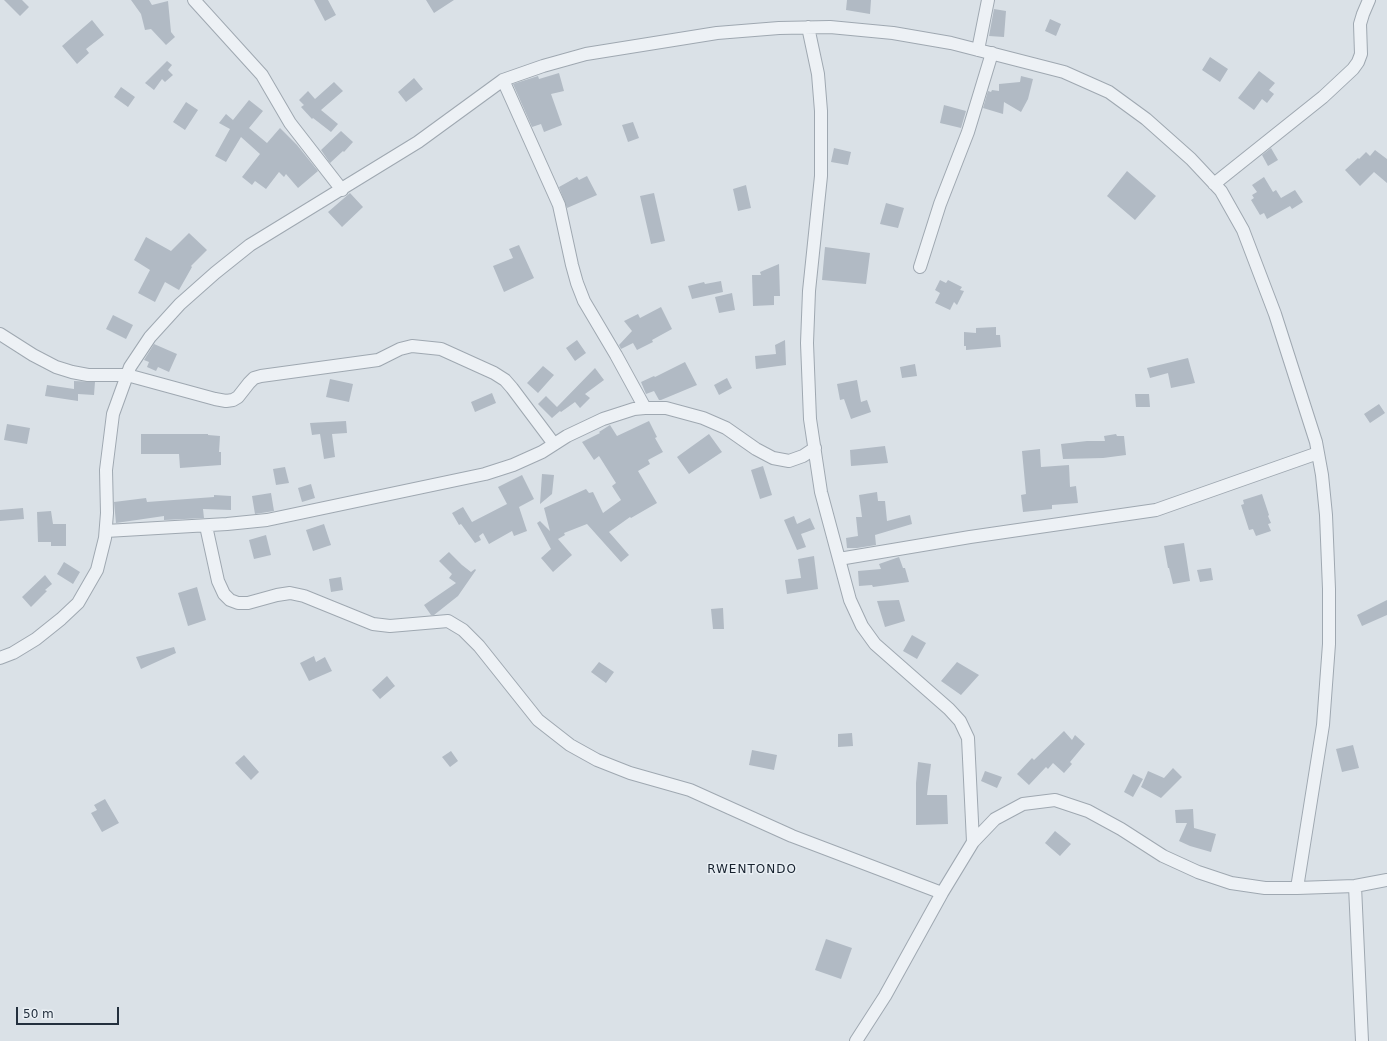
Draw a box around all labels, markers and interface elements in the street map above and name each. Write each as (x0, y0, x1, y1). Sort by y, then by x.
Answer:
district label: RWENTONDO (707, 863, 797, 877)
scale bar (18, 999, 121, 1025)
text: 50 m (23, 1007, 54, 1021)

